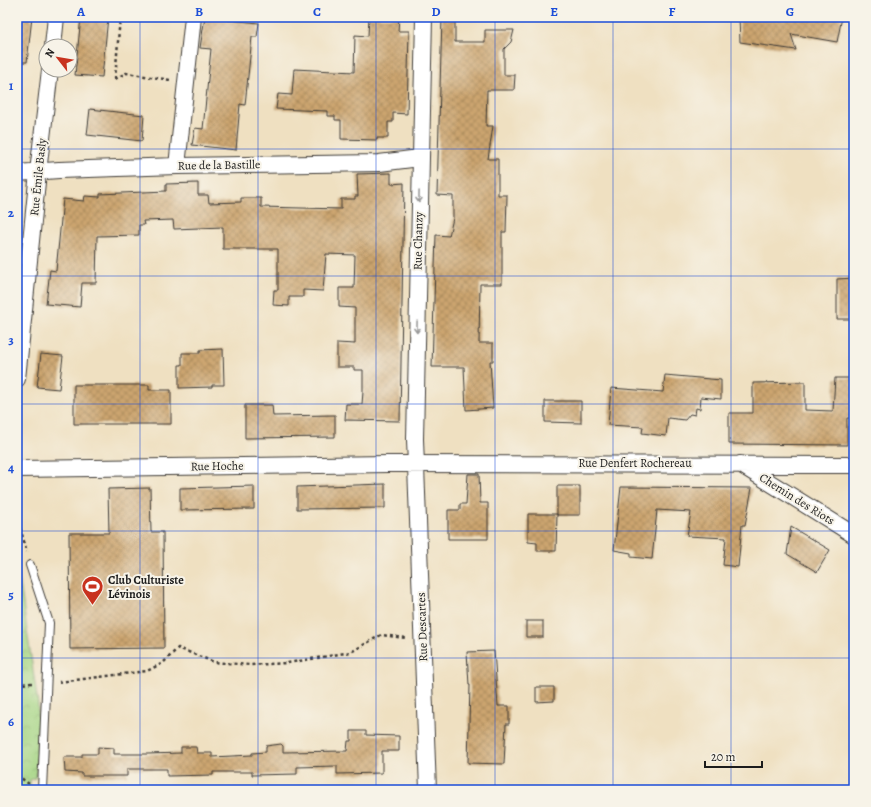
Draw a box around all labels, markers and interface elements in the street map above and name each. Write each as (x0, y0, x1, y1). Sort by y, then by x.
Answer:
text: A (76, 3, 86, 20)
text: B (195, 3, 203, 20)
text: C (313, 3, 321, 20)
text: D (431, 3, 441, 20)
text: E (550, 3, 558, 20)
text: F (669, 3, 676, 20)
text: G (786, 3, 794, 20)
north arrow (38, 38, 78, 78)
text: N (41, 46, 58, 60)
text: 1 (9, 77, 14, 94)
street label: Rue Émile Basly (26, 137, 50, 217)
street label: Rue de la Bastille (178, 156, 260, 174)
one-way arrow (415, 190, 423, 203)
text: 2 (8, 204, 15, 221)
street label: Rue Chanzy (409, 211, 427, 270)
one-way arrow (413, 320, 421, 333)
text: 3 (8, 331, 14, 348)
street label: Rue Denfert Rochereau (578, 455, 692, 471)
street label: Rue Hoche (190, 458, 244, 474)
text: 4 (8, 459, 14, 476)
street label: Chemin des Riots (756, 469, 838, 529)
place label: Club Culturiste Lévinois (108, 572, 184, 602)
sports icon: Club Culturiste Lévinois (79, 574, 105, 607)
text: 5 (8, 586, 14, 603)
street label: Rue Descartes (413, 592, 431, 662)
text: 6 (8, 713, 14, 730)
scale bar (705, 743, 762, 769)
text: 20 m (711, 749, 735, 765)

